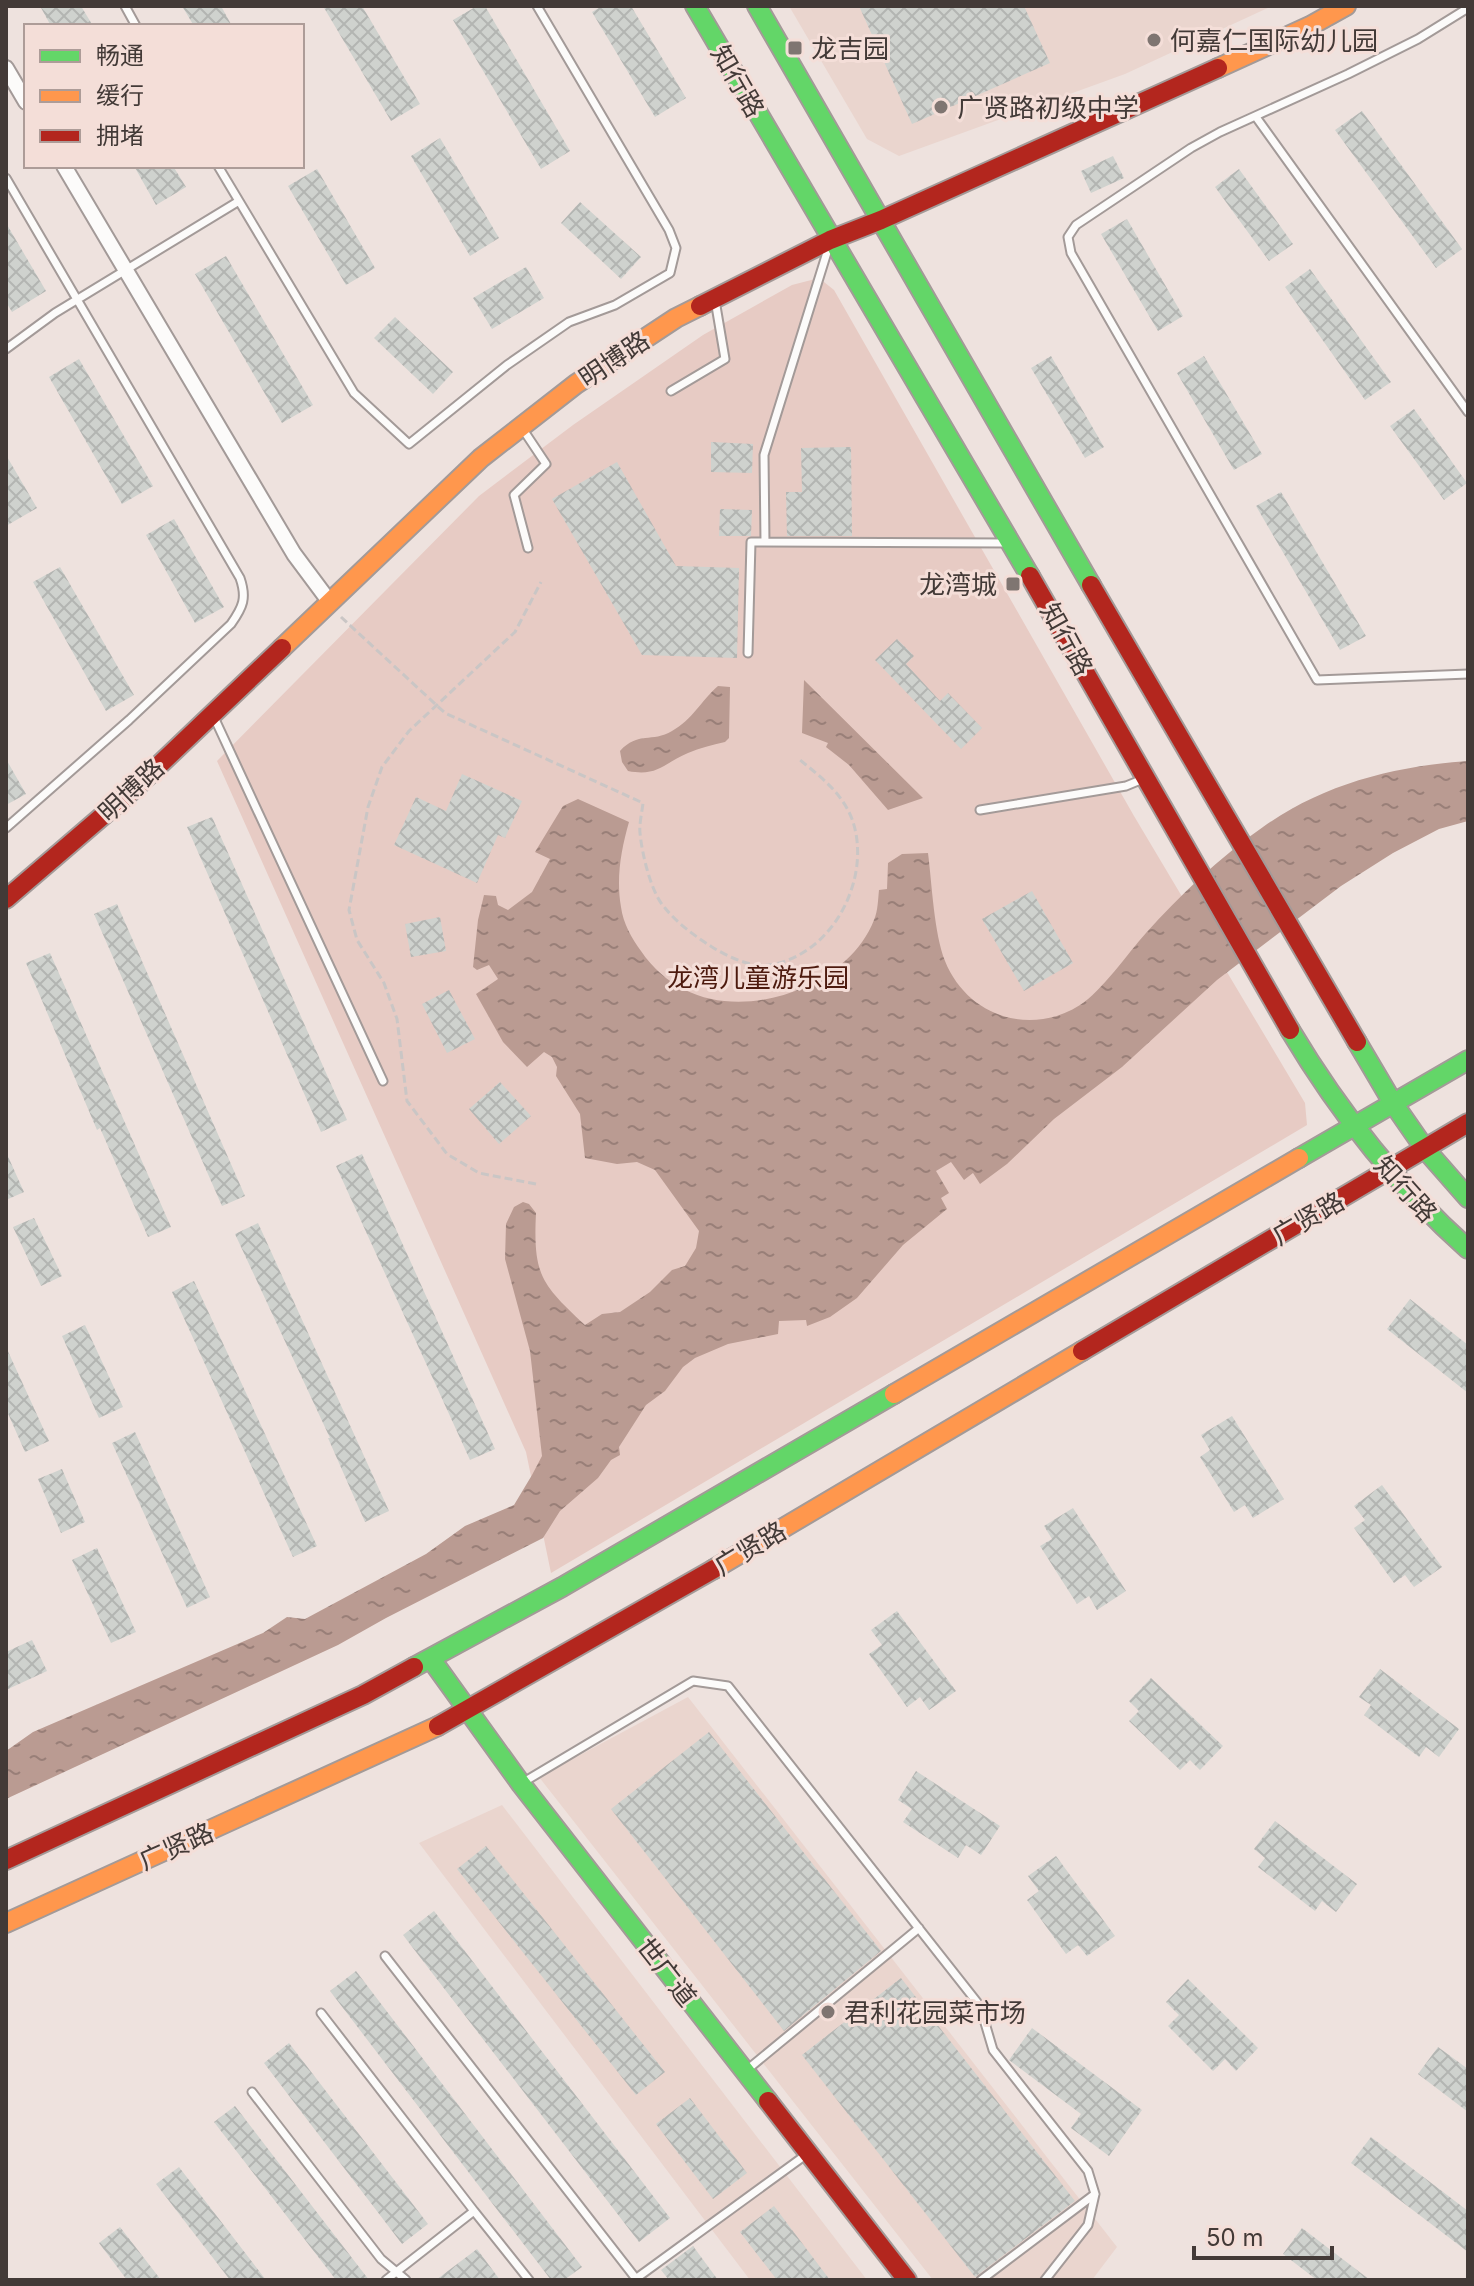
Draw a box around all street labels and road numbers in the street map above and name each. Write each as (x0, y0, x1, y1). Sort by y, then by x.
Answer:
street label: 知行路 (705, 39, 771, 123)
street label: 明博路 (573, 324, 655, 394)
street label: 知行路 (1035, 597, 1099, 681)
street label: 明博路 (92, 752, 170, 828)
street label: 知行路 (1368, 1150, 1444, 1228)
street label: 广贤路 (1266, 1185, 1350, 1251)
street label: 广贤路 (709, 1515, 791, 1581)
street label: 广贤路 (134, 1816, 218, 1876)
street label: 世广道 (631, 1932, 703, 2012)

